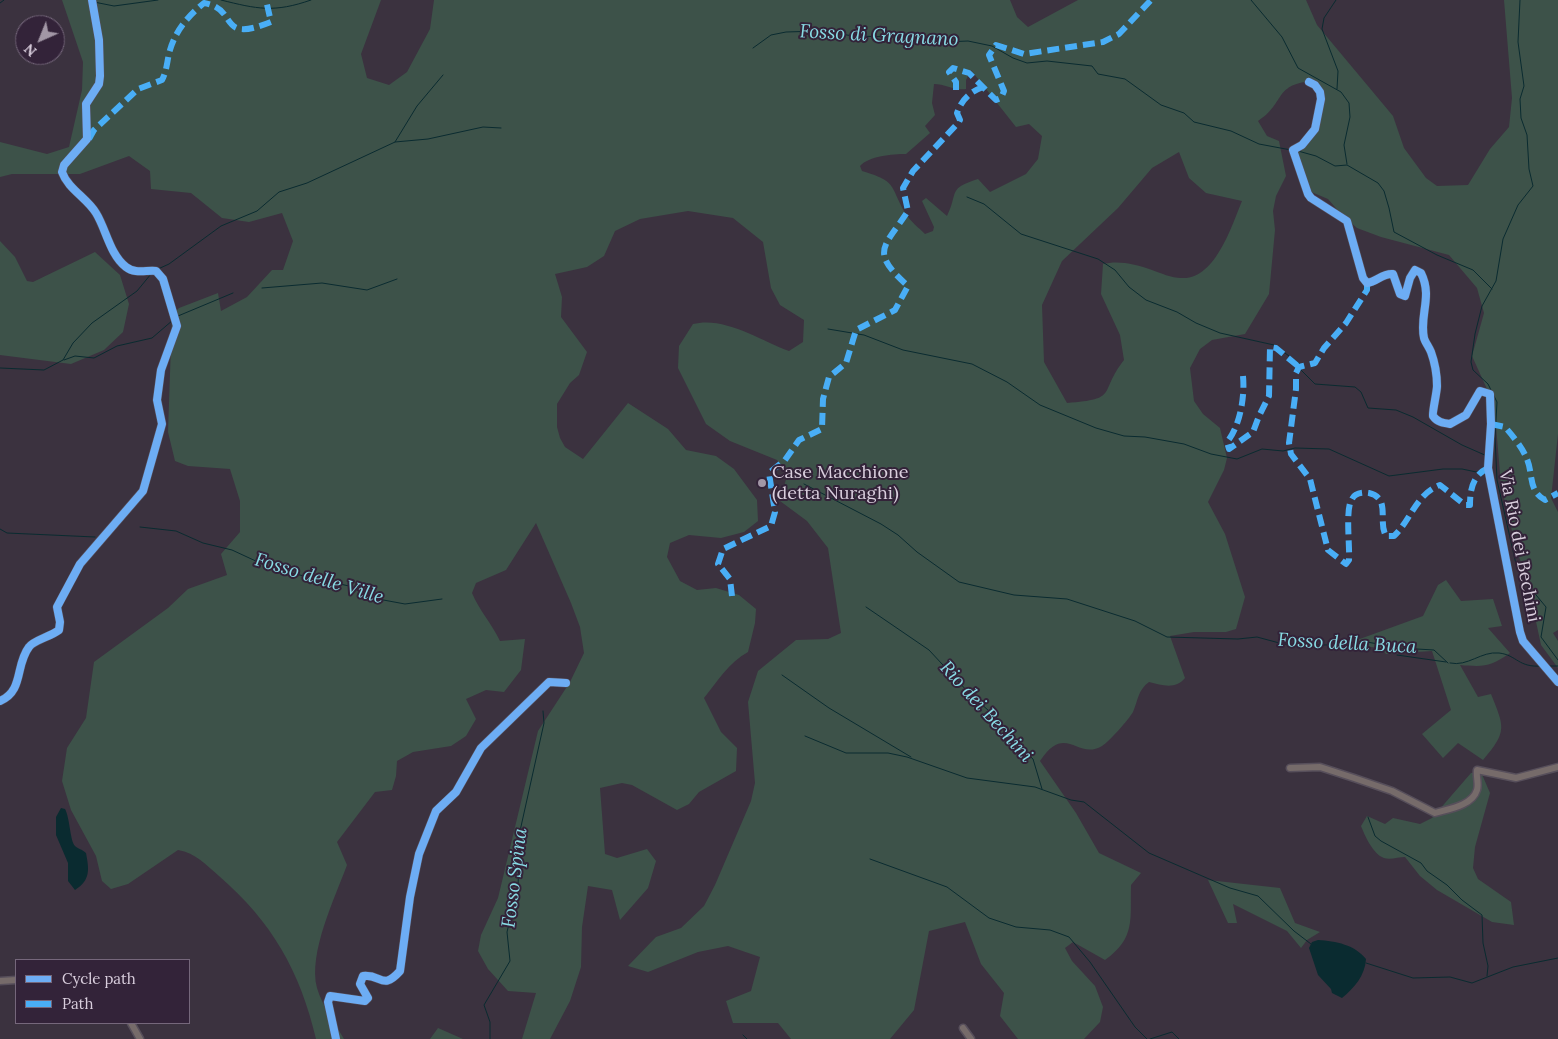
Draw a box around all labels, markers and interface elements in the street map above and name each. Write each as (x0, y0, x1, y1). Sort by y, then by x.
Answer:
north arrow (15, 15, 65, 65)
water label: Fosso di Gragnano (799, 20, 959, 52)
text: N (20, 40, 40, 60)
place label: Case Macchione (detta Nuraghi) (772, 462, 909, 504)
street label: Via Rio dei Bechini (1494, 468, 1544, 624)
marker: Case Macchione (detta Nuraghi) (756, 477, 768, 489)
water label: Fosso delle Ville (252, 549, 386, 609)
water label: Fosso della Buca (1277, 629, 1417, 659)
water label: Rio dei Bechini (935, 657, 1037, 767)
water label: Fosso Spina (498, 827, 532, 929)
legend (15, 959, 190, 1024)
text: Cycle path (62, 969, 136, 988)
text: Path (62, 994, 93, 1013)

